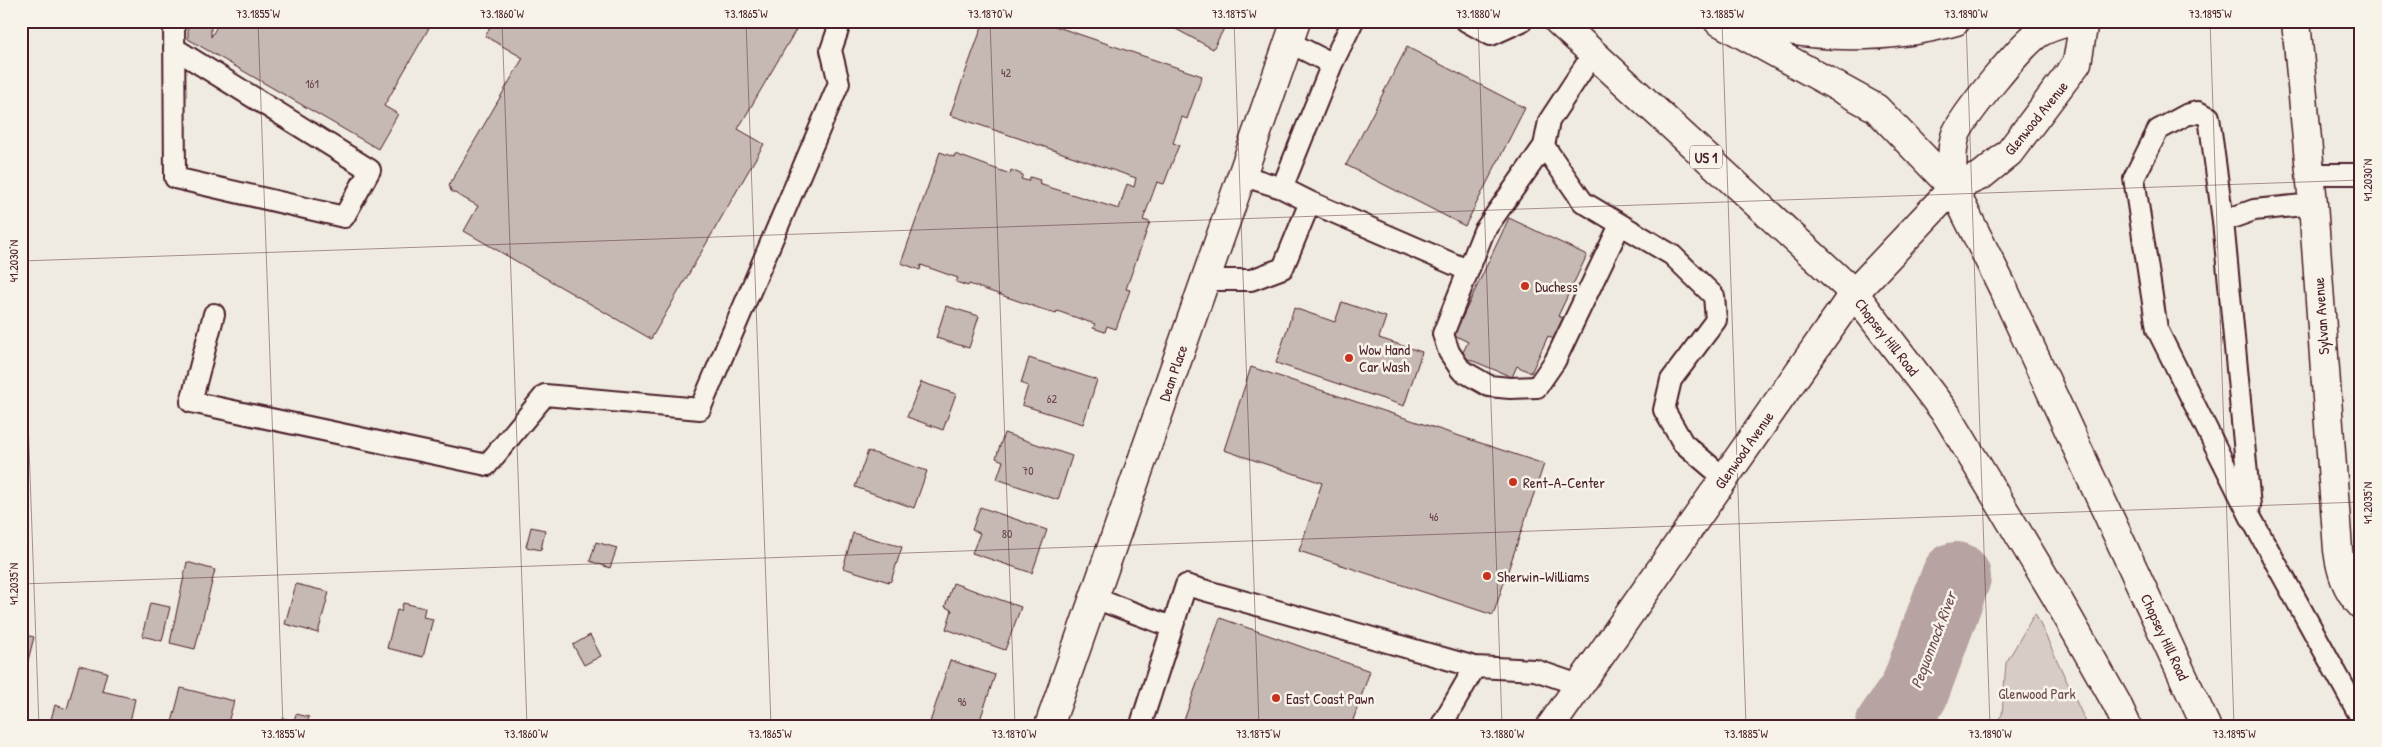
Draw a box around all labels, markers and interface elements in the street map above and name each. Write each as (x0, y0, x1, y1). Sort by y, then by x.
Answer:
text: 73.1855°W (236, 5, 280, 22)
text: 73.1860°W (480, 5, 524, 22)
text: 73.1865°W (724, 5, 768, 22)
text: 73.1870°W (968, 5, 1013, 22)
text: 73.1875°W (1212, 5, 1257, 22)
text: 73.1880°W (1456, 5, 1501, 22)
text: 73.1885°W (1700, 5, 1745, 22)
text: 73.1890°W (1944, 5, 1988, 22)
text: 73.1895°W (2188, 5, 2232, 22)
house number: 42 (1001, 64, 1011, 81)
house number: 161 (305, 75, 319, 92)
street label: Glenwood Avenue (1999, 76, 2073, 160)
road number: US 1 (1690, 146, 1722, 168)
text: 41.2030°N (2359, 159, 2376, 201)
text: 41.2030°N (5, 240, 22, 282)
place label: Duchess (1535, 276, 1578, 297)
street label: Sylvan Avenue (2308, 277, 2334, 355)
marker: Duchess (1519, 280, 1531, 292)
street label: Chopsey Hill Road (1850, 294, 1924, 380)
place label: Wow Hand Car Wash (1359, 339, 1410, 377)
street label: Dean Place (1154, 342, 1192, 404)
marker: Wow Hand Car Wash (1343, 352, 1355, 364)
house number: 62 (1047, 390, 1058, 407)
street label: Glenwood Avenue (1709, 407, 1779, 493)
house number: 70 (1022, 462, 1034, 479)
place label: Rent-A-Center (1523, 472, 1605, 493)
marker: Rent-A-Center (1507, 476, 1519, 488)
text: 41.2035°N (2359, 482, 2376, 524)
house number: 46 (1429, 508, 1439, 525)
house number: 80 (1002, 525, 1012, 542)
text: 41.2035°N (5, 563, 22, 605)
place label: Sherwin-Williams (1497, 566, 1590, 587)
marker: Sherwin-Williams (1481, 570, 1493, 582)
water label: Pequonnock River (1905, 587, 1962, 691)
street label: Chopsey Hill Road (2136, 590, 2194, 684)
park label: Glenwood Park (1998, 683, 2076, 704)
place label: East Coast Pawn (1286, 688, 1374, 709)
marker: East Coast Pawn (1270, 692, 1282, 704)
house number: 96 (957, 693, 967, 710)
text: 73.1855°W (261, 725, 305, 742)
text: 73.1860°W (504, 725, 548, 742)
text: 73.1865°W (748, 725, 792, 742)
text: 73.1870°W (992, 725, 1037, 742)
text: 73.1875°W (1236, 725, 1281, 742)
text: 73.1880°W (1480, 725, 1525, 742)
text: 73.1885°W (1724, 725, 1769, 742)
text: 73.1890°W (1968, 725, 2012, 742)
text: 73.1895°W (2212, 725, 2256, 742)

